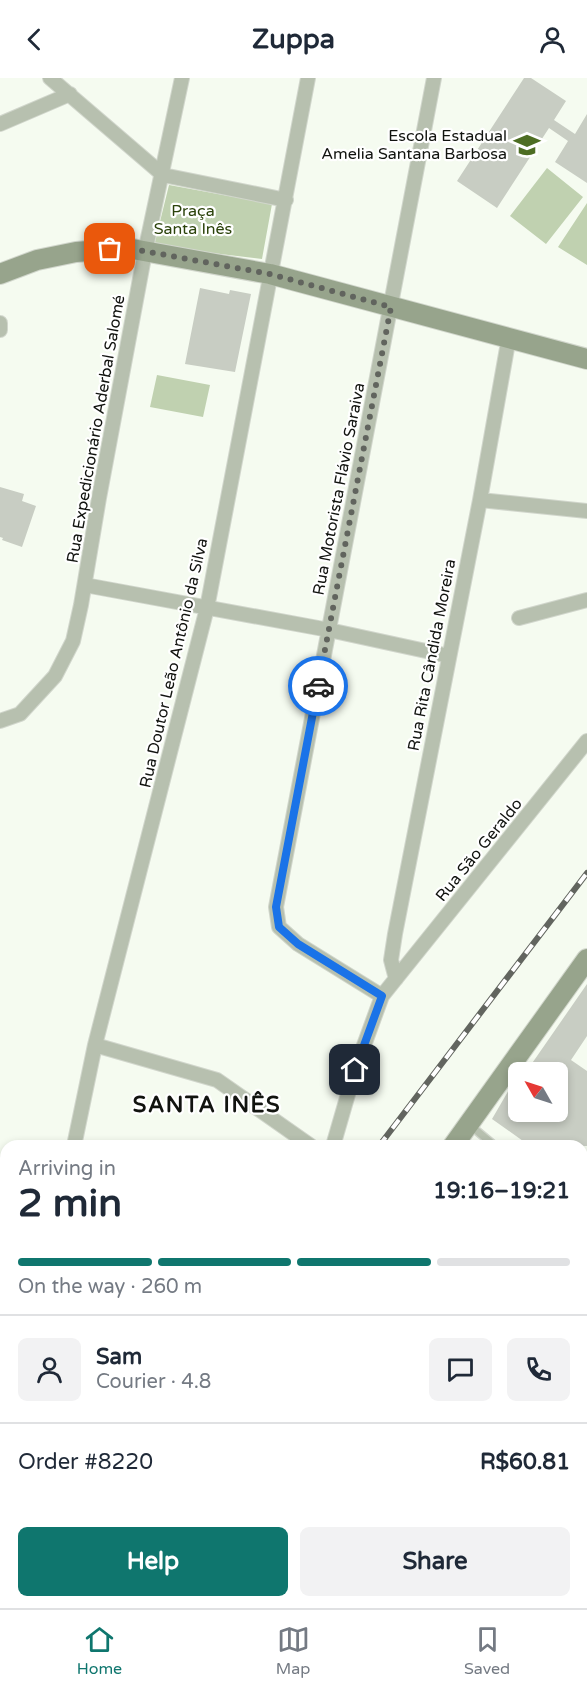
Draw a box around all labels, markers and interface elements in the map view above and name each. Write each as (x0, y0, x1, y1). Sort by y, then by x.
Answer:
icon: back (18, 23, 51, 56)
text: Zuppa (252, 23, 335, 56)
icon: person (536, 23, 569, 56)
place label: Escola Estadual Amelia Santana Barbosa (321, 126, 507, 164)
school or university icon: Escola Estadual Amelia Santana Barbosa (512, 130, 542, 160)
park label: Praça Santa Inês (154, 201, 232, 239)
pin (84, 223, 135, 274)
icon: bag (93, 232, 126, 265)
street label: Rua Expedicionário Aderbal Salomé (63, 293, 129, 565)
street label: Rua Motorista Flávio Saraiva (309, 381, 369, 597)
street label: Rua Doutor Leão Antônio da Silva (135, 536, 213, 790)
street label: Rua Rita Cândida Moreira (404, 557, 460, 753)
courier (288, 656, 348, 716)
icon: car (302, 670, 335, 703)
street label: Rua São Geraldo (431, 794, 527, 906)
pin (329, 1044, 380, 1095)
icon: home (338, 1053, 371, 1086)
north arrow (508, 1062, 568, 1122)
map controls (508, 1062, 568, 1122)
district label: SANTA INÊS (133, 1091, 281, 1118)
text: Arriving in (18, 1157, 116, 1181)
text: 19:16–19:21 (433, 1178, 570, 1204)
text: 2 min (18, 1180, 122, 1227)
text: On the way · 260 m (18, 1275, 202, 1299)
button: person (18, 1338, 81, 1401)
button: chat (429, 1338, 492, 1401)
button: phone (507, 1338, 570, 1401)
text: Sam (96, 1344, 142, 1370)
text: Courier · 4.8 (96, 1370, 211, 1394)
text: Order #8220 (18, 1449, 153, 1475)
text: R$60.81 (480, 1449, 570, 1475)
button: Help (18, 1527, 288, 1596)
button: Share (300, 1527, 570, 1596)
tab: Home (77, 1623, 122, 1679)
tab: Map (276, 1623, 310, 1679)
tab: Saved (464, 1623, 510, 1679)

